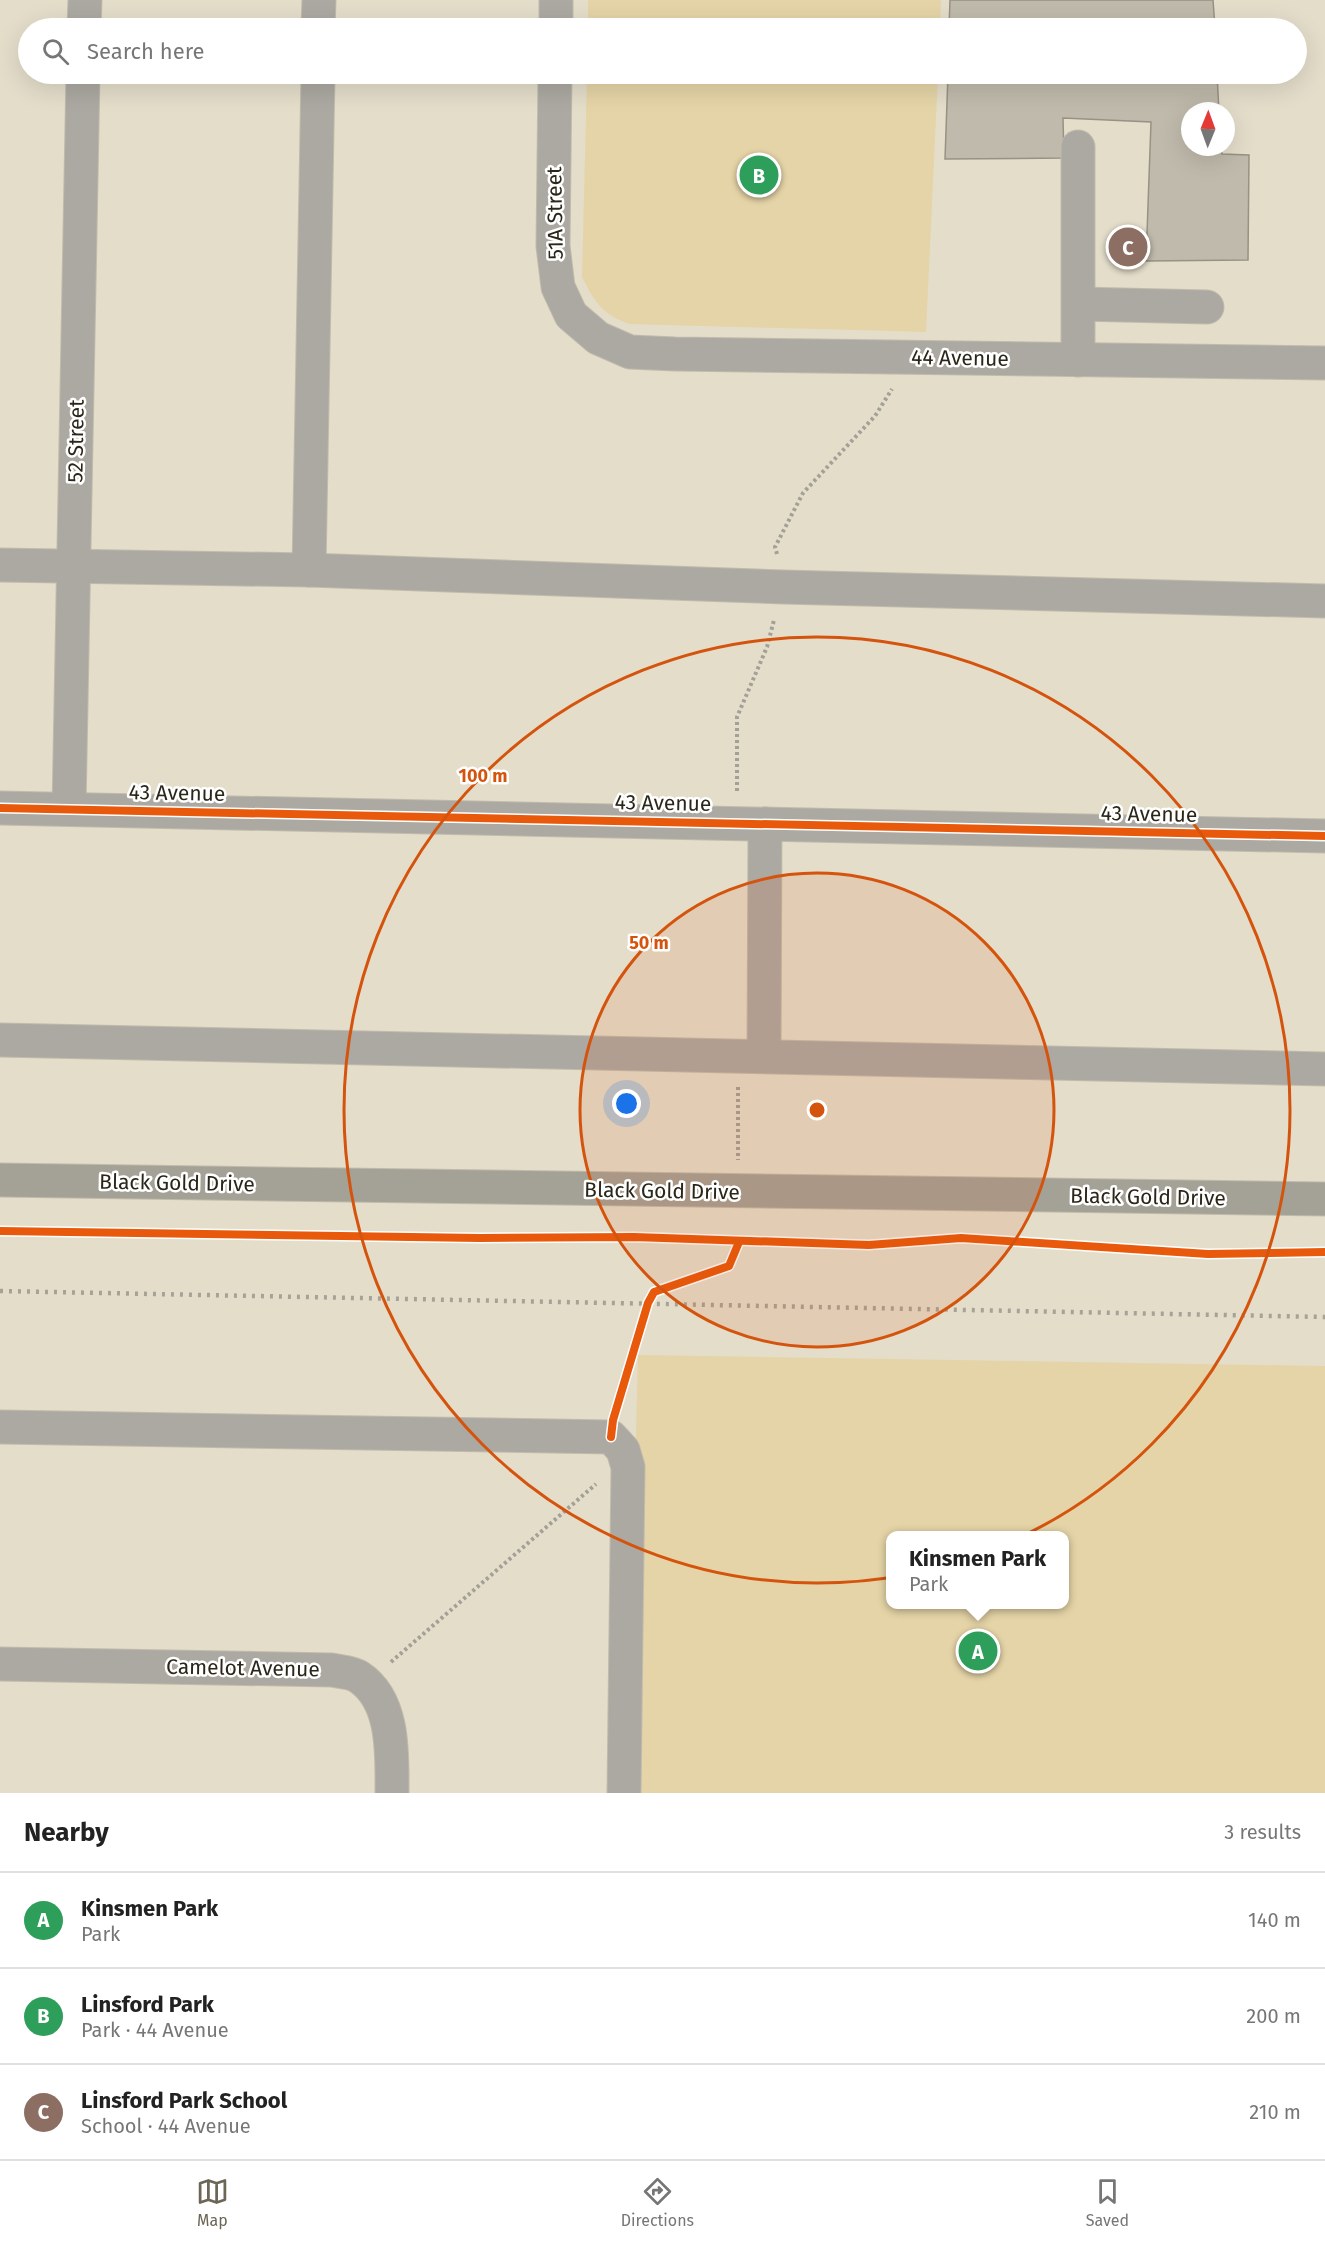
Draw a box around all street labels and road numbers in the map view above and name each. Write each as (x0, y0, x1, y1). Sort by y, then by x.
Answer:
street label: 51A Street (541, 166, 569, 260)
street label: 44 Avenue (911, 344, 1009, 372)
street label: 52 Street (62, 399, 90, 483)
street label: 43 Avenue (128, 779, 226, 807)
street label: 43 Avenue (614, 789, 712, 817)
street label: 43 Avenue (1100, 800, 1198, 828)
street label: Black Gold Drive (99, 1169, 255, 1197)
street label: Black Gold Drive (584, 1177, 740, 1205)
street label: Black Gold Drive (1070, 1183, 1226, 1211)
street label: Camelot Avenue (166, 1654, 320, 1682)

